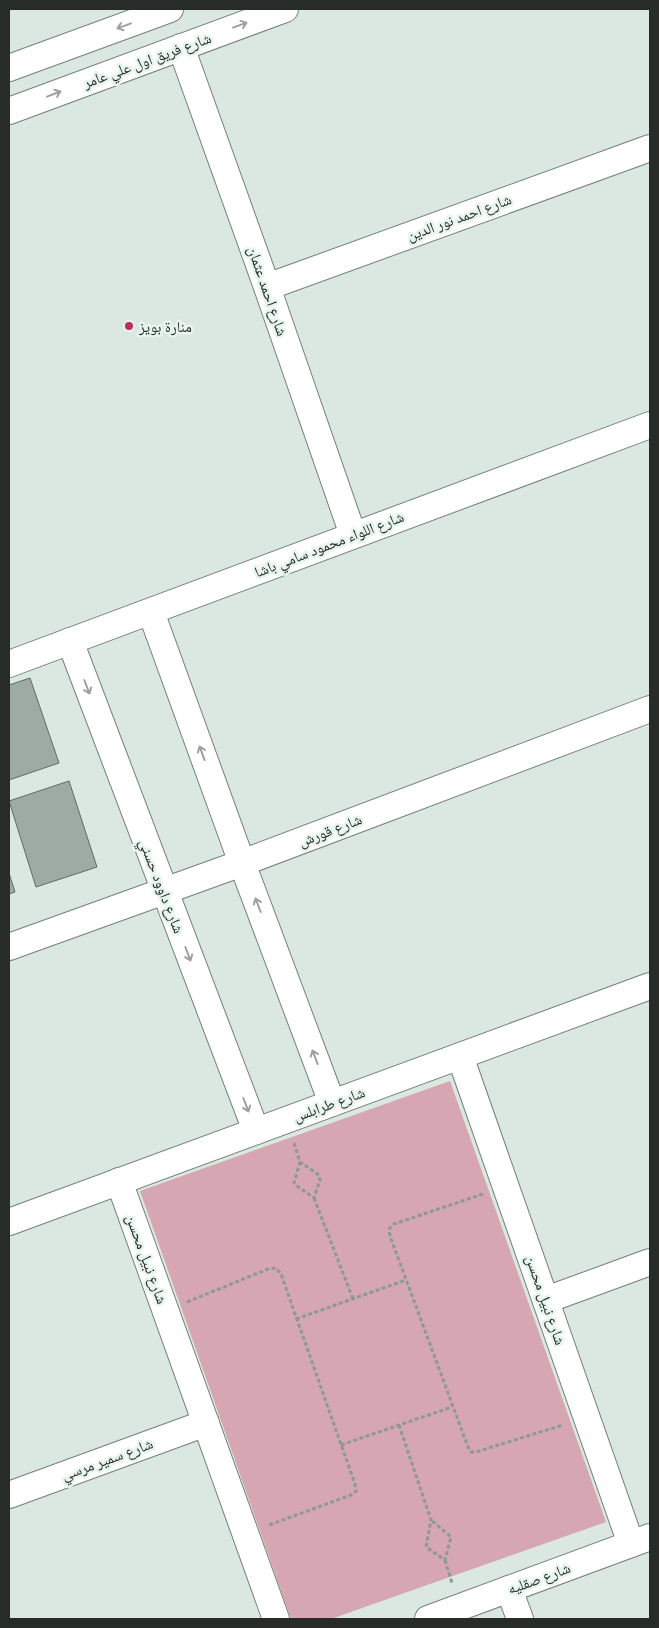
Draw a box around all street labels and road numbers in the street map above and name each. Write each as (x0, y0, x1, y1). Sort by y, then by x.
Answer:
street label: شارع فريق اول علي عامر (79, 27, 215, 95)
street label: شارع احمد نور الدين (404, 188, 514, 246)
street label: شارع احمد عثمان (243, 243, 293, 339)
street label: شارع اللواء محمود سامي باشا (251, 506, 408, 584)
street label: شارع قورش (295, 808, 365, 852)
street label: شارع داوود حسني (133, 836, 190, 937)
street label: شارع طرابلس (290, 1081, 368, 1127)
street label: شارع نبيل محسن (121, 1211, 173, 1307)
street label: شارع نبيل محسن (521, 1252, 571, 1348)
street label: شارع سمير مرسي (58, 1433, 156, 1487)
street label: شارع صقليه (505, 1557, 573, 1599)

